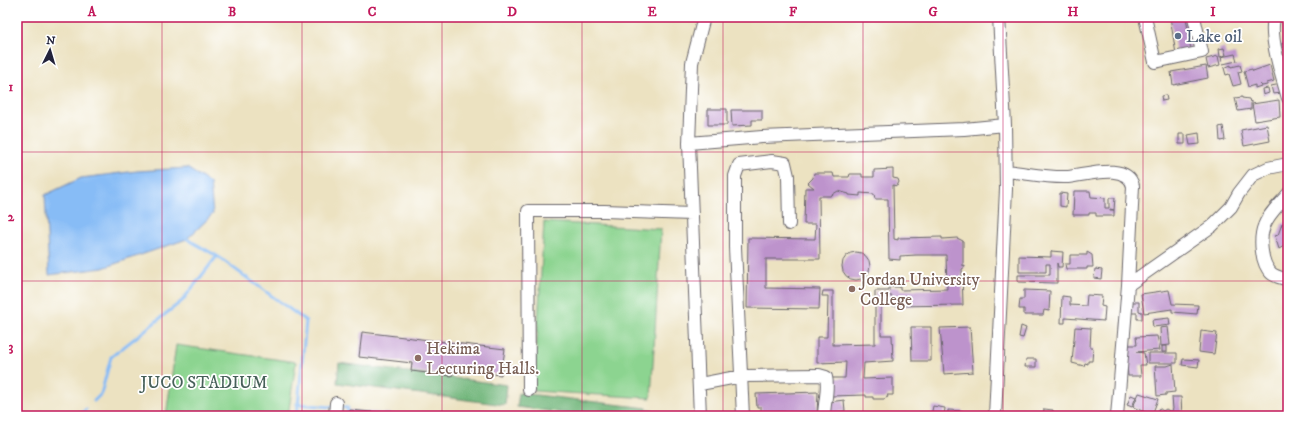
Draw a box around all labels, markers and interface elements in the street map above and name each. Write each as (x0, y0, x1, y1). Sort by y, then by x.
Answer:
text: A (87, 4, 97, 20)
text: B (228, 4, 236, 20)
text: C (368, 4, 377, 20)
text: D (507, 4, 517, 20)
text: E (647, 4, 657, 20)
text: F (789, 4, 798, 20)
text: G (928, 4, 938, 20)
text: H (1068, 4, 1079, 20)
text: I (1210, 4, 1216, 20)
place label: Lake oil (1186, 26, 1242, 48)
north arrow (30, 30, 70, 70)
marker: Lake oil (1173, 31, 1183, 41)
text: N (46, 34, 56, 48)
text: 1 (9, 79, 14, 95)
text: 2 (8, 209, 15, 225)
place label: Jordan University College (858, 269, 980, 311)
marker: Jordan University College (847, 284, 857, 294)
place label: Hekima Lecturing Halls. (426, 338, 539, 380)
text: 3 (9, 339, 14, 355)
marker: Hekima Lecturing Halls. (413, 353, 423, 363)
park label: JUCO STADIUM (138, 372, 268, 394)

